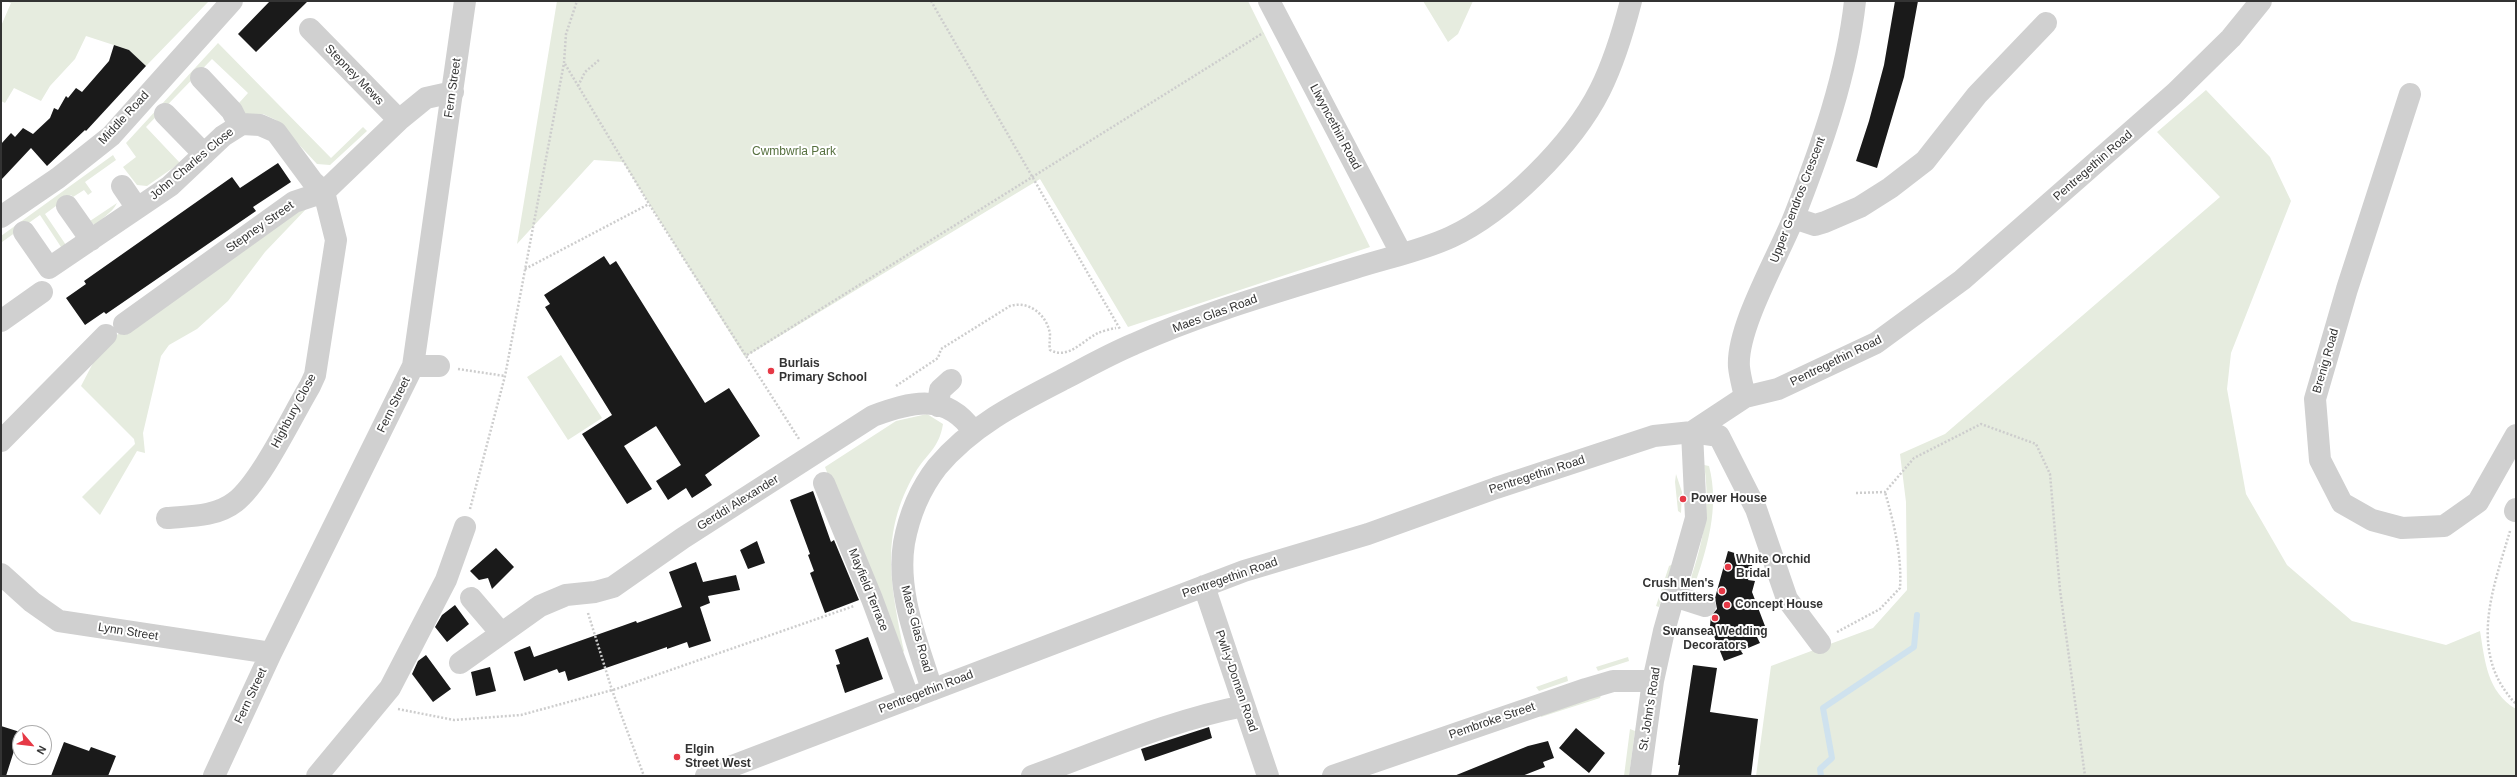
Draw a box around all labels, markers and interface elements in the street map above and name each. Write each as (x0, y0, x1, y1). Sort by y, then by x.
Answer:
street label: Stepney Mews (321, 42, 387, 108)
street label: Fern Street (442, 57, 464, 119)
street label: Llwyncethin Road (1306, 82, 1364, 172)
street label: Middle Road (96, 88, 152, 148)
street label: John Charles Close (147, 125, 237, 203)
street label: Pentregethin Road (2051, 128, 2135, 204)
street label: Upper Gendros Crescent (1767, 135, 1829, 265)
park label: Cwmbwrla Park (752, 145, 836, 159)
street label: Stepney Street (223, 198, 297, 256)
street label: Maes Glas Road (1171, 292, 1259, 336)
street label: Brenig Road (2310, 327, 2342, 395)
street label: Pentregethin Road (1788, 333, 1884, 389)
place label: Burlais Primary School (779, 357, 867, 385)
marker: Burlais Primary School (766, 366, 776, 376)
street label: Highbury Close (268, 371, 320, 451)
street label: Fern Street (374, 375, 414, 435)
street label: Pentregethin Road (1487, 453, 1587, 497)
street label: Gerddi Alexander (695, 472, 781, 534)
place label: Power House (1691, 492, 1767, 506)
marker: Power House (1678, 494, 1688, 504)
street label: Mayfield Terrace (845, 546, 891, 634)
place label: White Orchid Bridal (1736, 553, 1811, 581)
street label: Pentregethin Road (1180, 555, 1280, 601)
marker: White Orchid Bridal (1723, 562, 1733, 572)
place label: Crush Men's Outfitters (1642, 577, 1714, 605)
street label: Maes Glas Road (897, 584, 935, 674)
marker: Crush Men's Outfitters (1717, 586, 1727, 596)
place label: Concept House (1735, 598, 1823, 612)
marker: Concept House (1722, 600, 1732, 610)
marker: Swansea Wedding Decorators (1710, 613, 1720, 623)
street label: Lynn Street (97, 620, 159, 644)
place label: Swansea Wedding Decorators (1662, 625, 1768, 653)
street label: Pwll-y-Domen Road (1212, 628, 1260, 734)
street label: Fern Street (232, 666, 270, 726)
street label: St. John's Road (1636, 666, 1664, 752)
street label: Pentregethin Road (877, 667, 975, 717)
street label: Pembroke Street (1447, 700, 1537, 742)
north arrow (12, 725, 52, 765)
place label: Elgin Street West (685, 743, 751, 771)
text: N (35, 744, 49, 756)
marker: Elgin Street West (672, 752, 682, 762)

